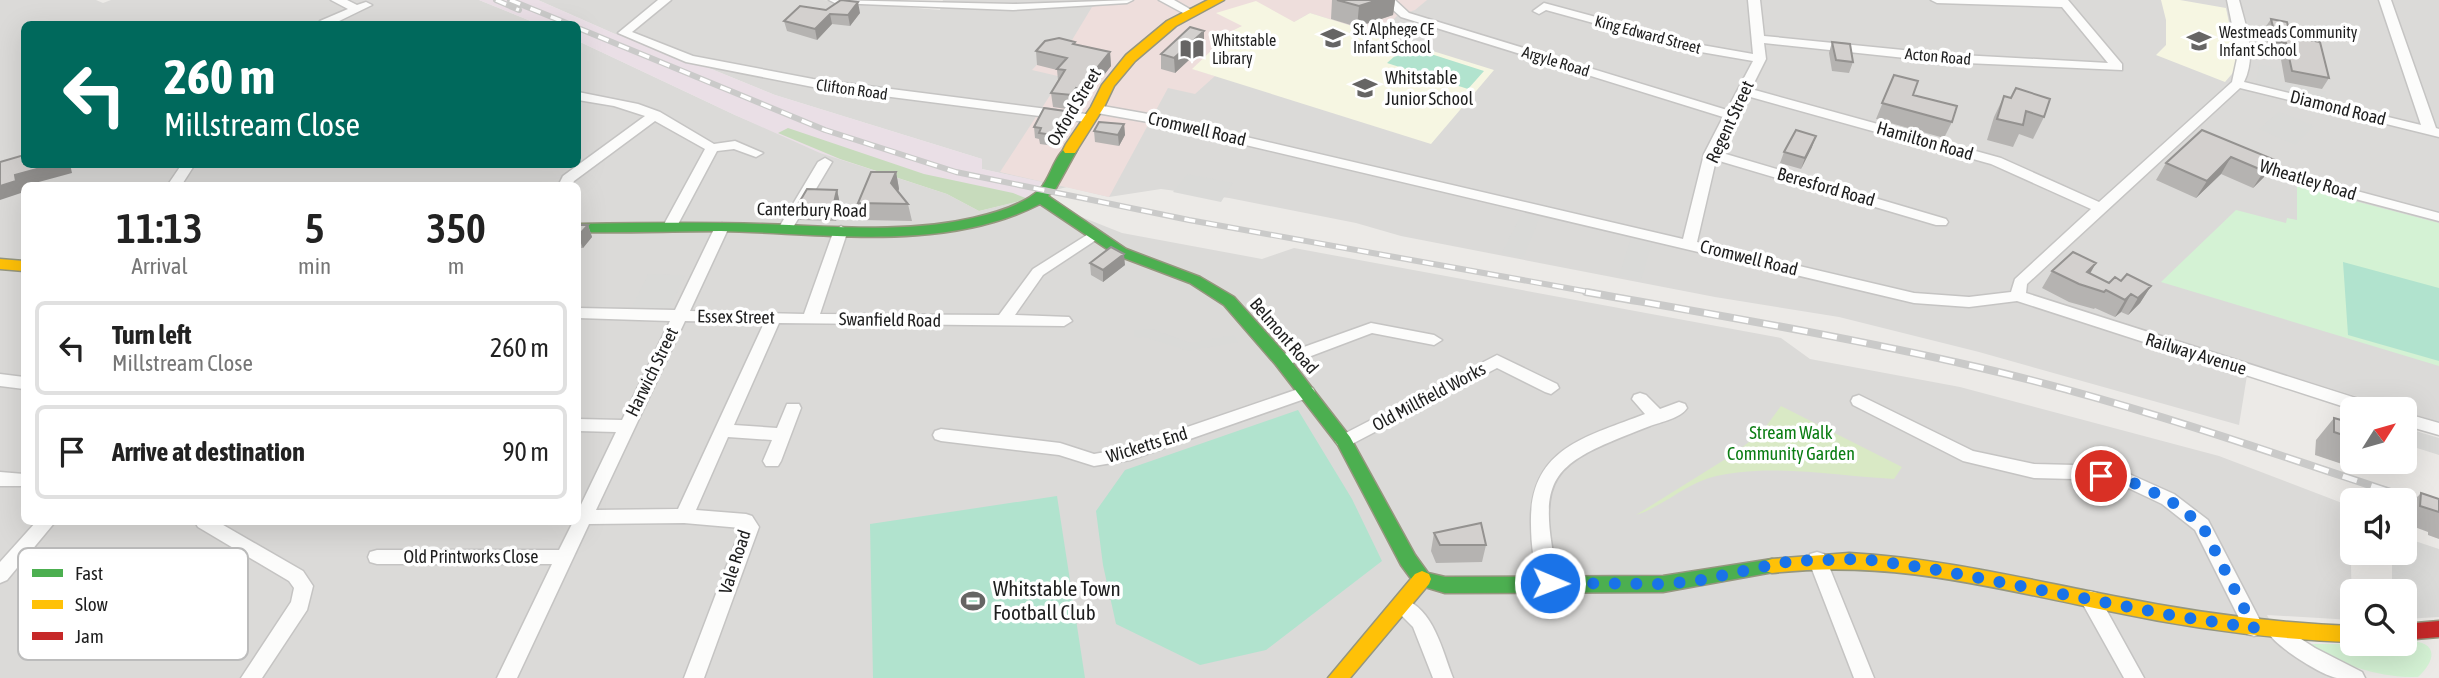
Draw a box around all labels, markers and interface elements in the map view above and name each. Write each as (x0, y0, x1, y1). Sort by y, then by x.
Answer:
street label: King Edward Street (1593, 11, 1703, 58)
place label: St. Alphege CE Infant School (1353, 20, 1434, 56)
place label: Westmeads Community Infant School (2219, 23, 2358, 59)
school or university icon: St. Alphege CE Infant School (1319, 24, 1347, 52)
school or university icon: Westmeads Community Infant School (2185, 27, 2213, 55)
place label: Whitstable Library (1212, 31, 1276, 68)
library icon: Whitstable Library (1178, 35, 1206, 63)
street label: Argyle Road (1520, 42, 1592, 81)
street label: Acton Road (1904, 44, 1972, 68)
text: 260 m (164, 48, 275, 104)
icon: left (49, 49, 140, 140)
street label: Oxford Street (1042, 64, 1105, 149)
place label: Whitstable Junior School (1385, 67, 1473, 109)
school or university icon: Whitstable Junior School (1351, 74, 1379, 102)
street label: Clifton Road (815, 75, 889, 103)
street label: Regent Street (1701, 77, 1758, 166)
street label: Diamond Road (2288, 85, 2388, 130)
text: Millstream Close (164, 106, 360, 143)
street label: Cromwell Road (1146, 107, 1248, 150)
street label: Hamilton Road (1874, 117, 1976, 164)
street label: Wheatley Road (2257, 155, 2359, 204)
street label: Beresford Road (1775, 163, 1877, 210)
street label: Canterbury Road (757, 198, 867, 221)
text: 11:13 (116, 204, 203, 252)
text: 5 (305, 204, 324, 252)
text: 350 (426, 204, 486, 252)
street label: Cromwell Road (1698, 235, 1800, 280)
text: Arrival (131, 253, 188, 279)
text: min (298, 253, 331, 279)
text: m (448, 253, 464, 279)
street label: Belmont Road (1246, 293, 1323, 378)
street label: Essex Street (697, 305, 775, 328)
street label: Swanfield Road (839, 308, 941, 331)
text: Turn left (112, 320, 192, 350)
street label: Harwich Street (621, 324, 682, 420)
street label: Railway Avenue (2143, 328, 2249, 379)
icon: left (53, 329, 91, 367)
text: 260 m (490, 333, 549, 363)
text: Millstream Close (112, 350, 253, 376)
street label: Old Millfield Works (1369, 358, 1489, 435)
north arrow (2340, 397, 2417, 474)
map controls (2340, 397, 2417, 656)
street label: Wicketts End (1104, 422, 1190, 467)
park label: Stream Walk Community Garden (1727, 422, 1855, 464)
icon: arrive (53, 433, 91, 471)
text: Arrive at destination (112, 437, 305, 467)
text: 90 m (502, 437, 549, 467)
pin (2071, 446, 2131, 506)
icon: arrive (2082, 457, 2120, 495)
button: sound (2340, 488, 2417, 565)
street label: Vale Road (714, 527, 755, 597)
street label: Old Printworks Close (403, 546, 539, 567)
position arrow (1513, 546, 1587, 620)
legend (18, 548, 248, 660)
text: Fast (75, 562, 103, 584)
place label: Whitstable Town Football Club (993, 576, 1121, 624)
button: search (2340, 579, 2417, 656)
sports icon: Whitstable Town Football Club (959, 587, 987, 615)
text: Slow (75, 593, 109, 615)
text: Jam (75, 625, 104, 647)

